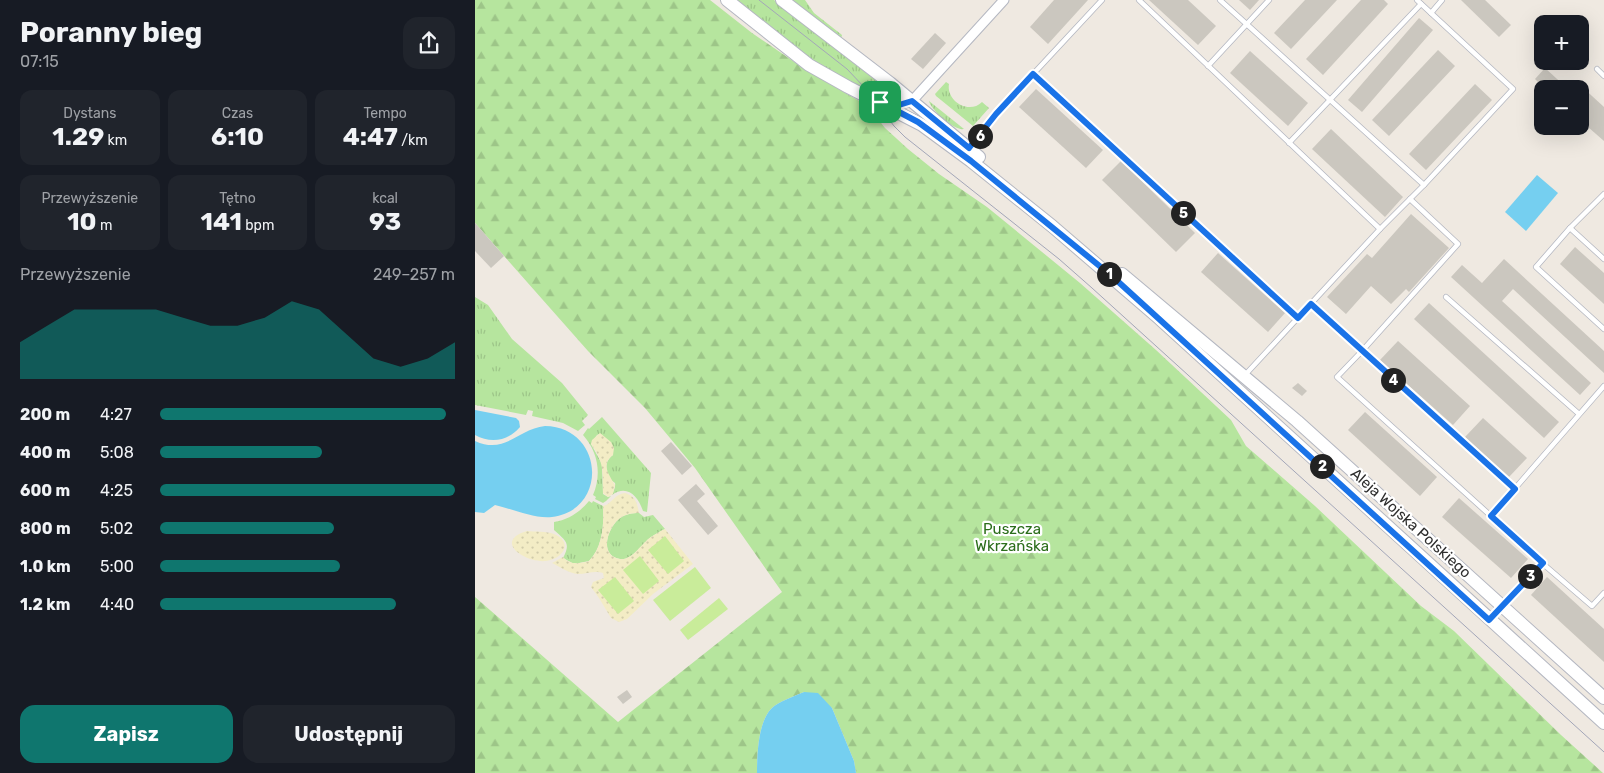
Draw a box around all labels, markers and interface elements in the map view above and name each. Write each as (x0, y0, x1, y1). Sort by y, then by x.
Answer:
map controls (1534, 15, 1589, 135)
button: + (1534, 15, 1589, 70)
text: Poranny bieg (20, 16, 202, 49)
button: share (403, 17, 455, 69)
text: 07:15 (20, 52, 59, 71)
button: − (1534, 80, 1589, 135)
pin (859, 81, 901, 123)
icon: arrive (866, 88, 894, 116)
text: Dystans (63, 105, 116, 122)
text: Czas (222, 105, 253, 122)
text: Tempo (363, 105, 407, 122)
text: 1.29 (52, 122, 104, 151)
text: 6:10 (211, 122, 264, 151)
text: 4:47 (343, 122, 398, 151)
pin: 6 (967, 124, 993, 148)
text: 6 (976, 128, 985, 145)
text: km (104, 132, 127, 149)
text: /km (398, 132, 428, 149)
text: Przewyższenie (41, 190, 138, 207)
text: Tętno (219, 190, 256, 207)
text: kcal (372, 190, 398, 207)
pin: 5 (1171, 200, 1195, 226)
text: 5 (1179, 205, 1188, 222)
text: 10 (67, 207, 97, 236)
text: 141 (201, 207, 242, 236)
text: 93 (369, 207, 401, 236)
text: m (97, 217, 112, 234)
text: bpm (242, 217, 274, 234)
pin: 1 (1097, 262, 1121, 286)
text: Przewyższenie (20, 265, 131, 284)
text: 249–257 m (373, 265, 455, 284)
text: 1 (1106, 266, 1113, 283)
pin: 4 (1381, 368, 1405, 392)
text: 4 (1389, 372, 1398, 389)
text: 200 m (20, 405, 70, 424)
text: 4:27 (100, 405, 132, 424)
text: 400 m (20, 443, 71, 462)
text: 5:08 (100, 443, 134, 462)
pin: 2 (1309, 454, 1335, 478)
text: 2 (1318, 458, 1327, 475)
street label: Aleja Wojska Polskiego (1347, 464, 1475, 582)
text: 600 m (20, 481, 70, 500)
text: 4:25 (100, 481, 133, 500)
text: 800 m (20, 519, 71, 538)
text: 5:02 (100, 519, 133, 538)
park label: Puszcza Wkrzańska (975, 520, 1049, 555)
text: 1.0 km (20, 557, 71, 576)
text: 5:00 (100, 557, 134, 576)
pin: 3 (1517, 564, 1543, 588)
text: 3 (1526, 568, 1535, 585)
text: 1.2 km (20, 595, 70, 614)
text: 4:40 (100, 595, 134, 614)
button: Zapisz (20, 705, 233, 763)
button: Udostępnij (243, 705, 455, 763)

